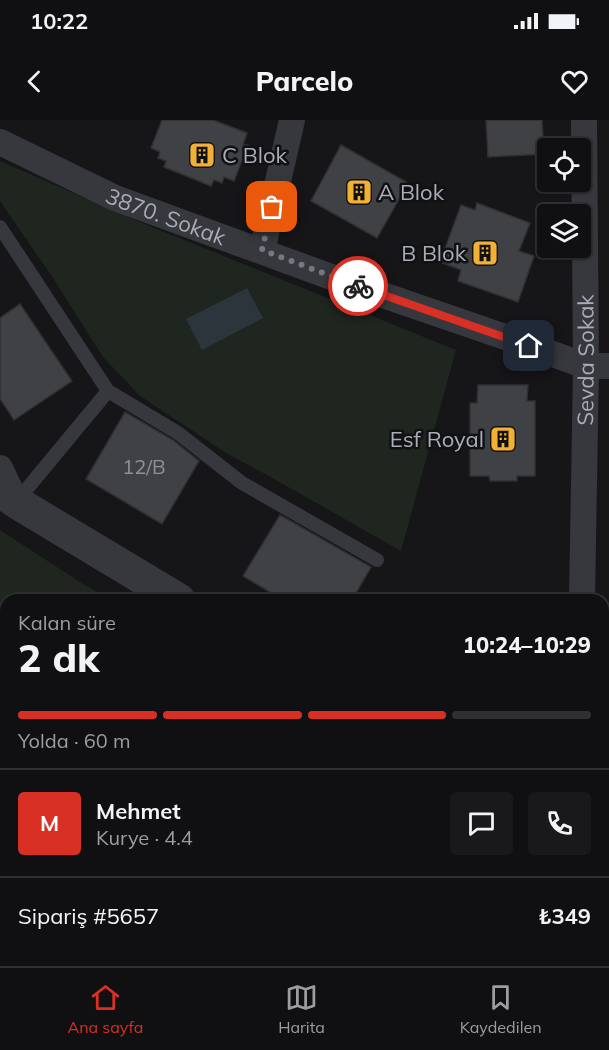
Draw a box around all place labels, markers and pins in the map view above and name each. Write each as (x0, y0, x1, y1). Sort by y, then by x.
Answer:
building icon: C Blok (187, 140, 217, 170)
place label: C Blok (222, 141, 288, 169)
building icon: A Blok (344, 177, 374, 207)
place label: A Blok (378, 178, 445, 206)
pin (246, 181, 297, 232)
building icon: B Blok (470, 238, 500, 268)
place label: B Blok (401, 239, 467, 267)
pin (503, 320, 554, 371)
building icon: Esf Royal (488, 424, 518, 454)
place label: Esf Royal (390, 425, 484, 453)

